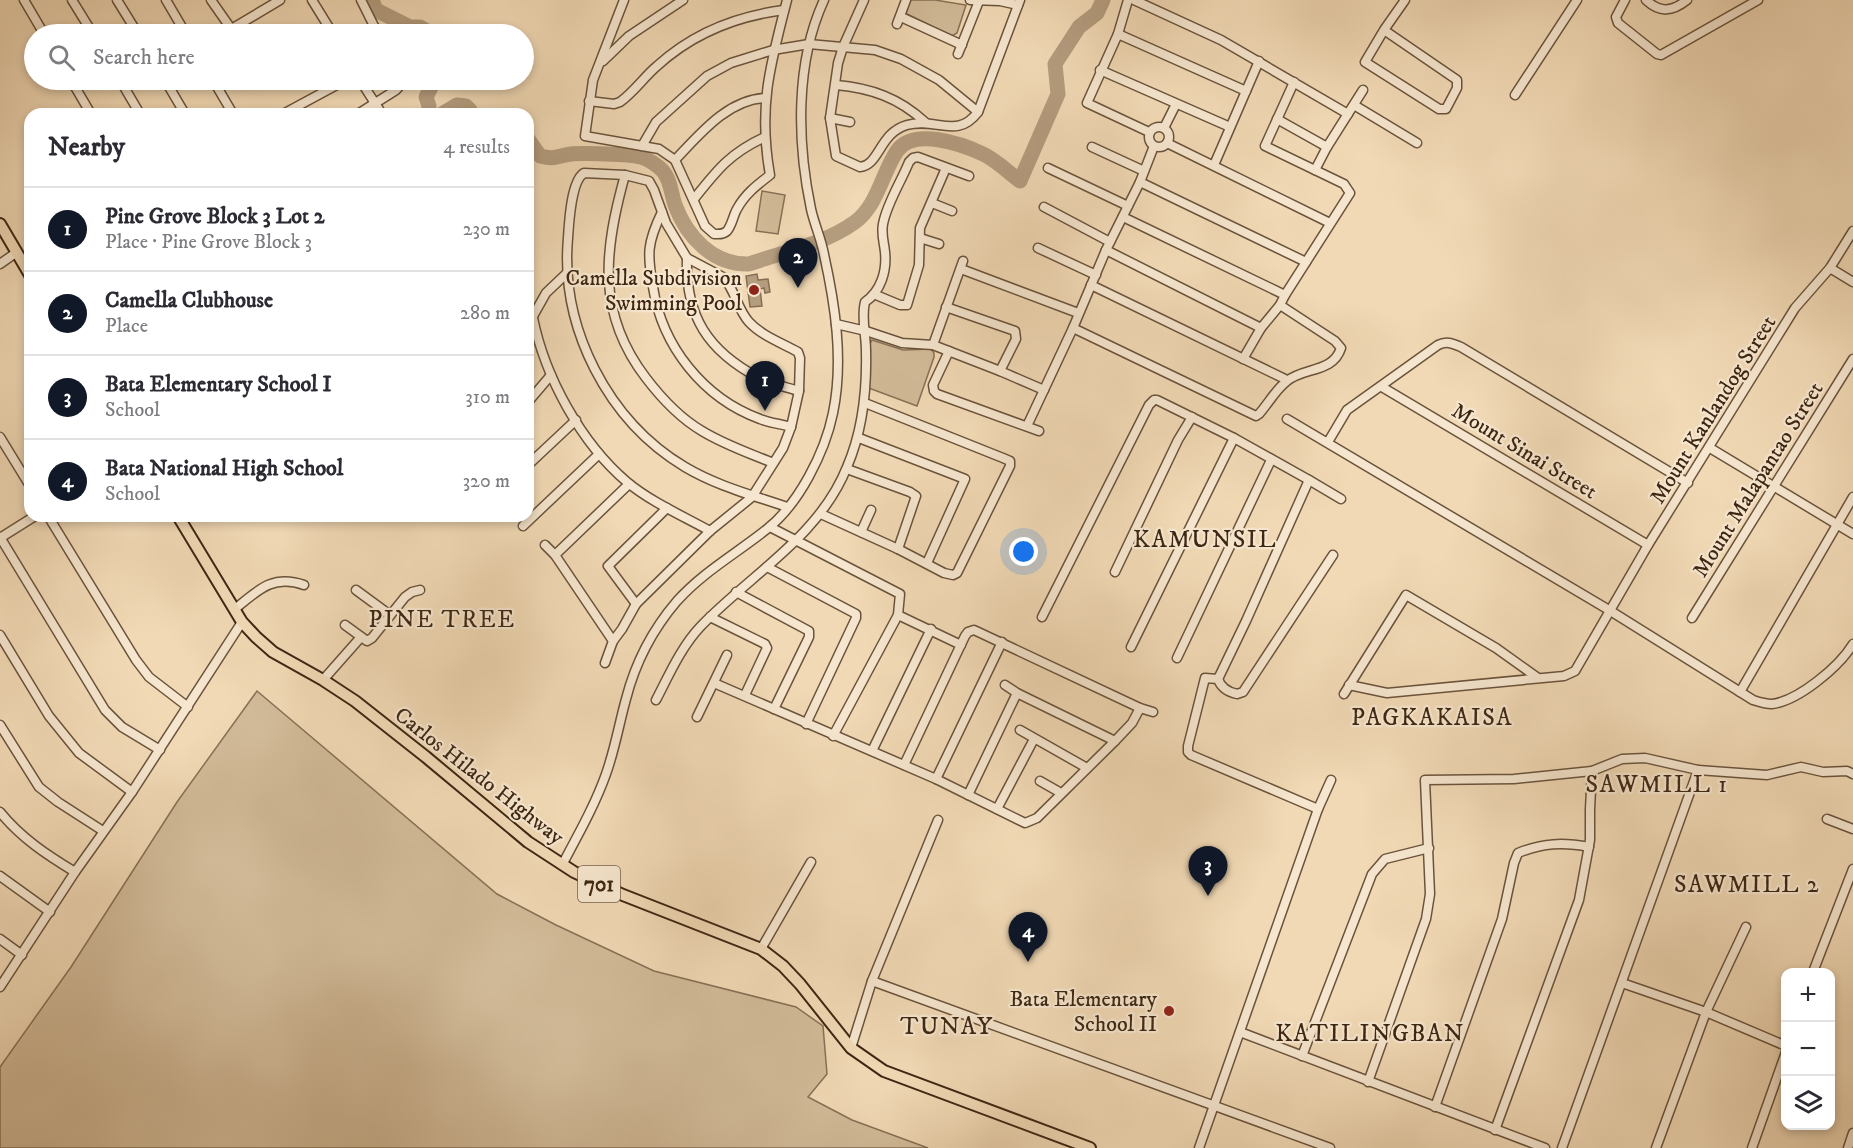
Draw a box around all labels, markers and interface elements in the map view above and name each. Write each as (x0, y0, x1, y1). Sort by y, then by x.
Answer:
search box (24, 24, 534, 90)
icon: search (45, 41, 78, 74)
text: Search here (93, 44, 195, 71)
text: Nearby (48, 131, 125, 164)
text: 4 results (443, 135, 510, 160)
text: Pine Grove Block 3 Lot 2 (105, 203, 325, 230)
text: 1 (64, 217, 71, 242)
text: 230 m (463, 217, 510, 242)
text: Place · Pine Grove Block 3 (105, 230, 312, 255)
pin: 2 (778, 238, 818, 288)
place label: Camella Subdivision Swimming Pool (565, 265, 742, 317)
marker: Camella Subdivision Swimming Pool (747, 283, 761, 297)
text: Camella Clubhouse (105, 287, 273, 314)
text: 2 (63, 301, 72, 326)
text: 280 m (460, 301, 510, 326)
street label: Mount Kanlandog Street (1644, 311, 1782, 509)
text: Place (105, 314, 148, 339)
pin: 1 (746, 362, 784, 411)
text: Bata Elementary School I (105, 371, 331, 398)
street label: Mount Malapantao Street (1687, 377, 1829, 582)
text: 3 (64, 385, 71, 410)
text: 310 m (465, 385, 510, 410)
street label: Mount Sinai Street (1447, 397, 1602, 505)
text: School (105, 398, 160, 423)
text: Bata National High School (105, 455, 343, 482)
text: 4 (62, 469, 73, 494)
text: 320 m (463, 469, 510, 494)
text: School (105, 482, 160, 507)
district label: KAMUNSIL (1133, 525, 1277, 555)
your location (1009, 537, 1038, 566)
district label: PINE TREE (368, 605, 516, 635)
street label: Carlos Hilado Highway (389, 702, 570, 851)
district label: PAGKAKAISA (1351, 703, 1513, 733)
district label: SAWMILL 1 (1585, 770, 1729, 800)
pin: 3 (1188, 846, 1228, 896)
road number: 701 (578, 866, 620, 902)
district label: SAWMILL 2 (1674, 870, 1820, 900)
pin: 4 (1008, 912, 1048, 962)
map controls (1781, 968, 1835, 1130)
button: + (1781, 968, 1835, 1022)
place label: Bata Elementary School II (1009, 986, 1158, 1038)
marker: Bata Elementary School II (1162, 1004, 1176, 1018)
district label: TUNAY (900, 1012, 994, 1042)
district label: KATILINGBAN (1275, 1019, 1465, 1049)
button: − (1781, 1022, 1835, 1076)
button: layers (1781, 1076, 1835, 1130)

